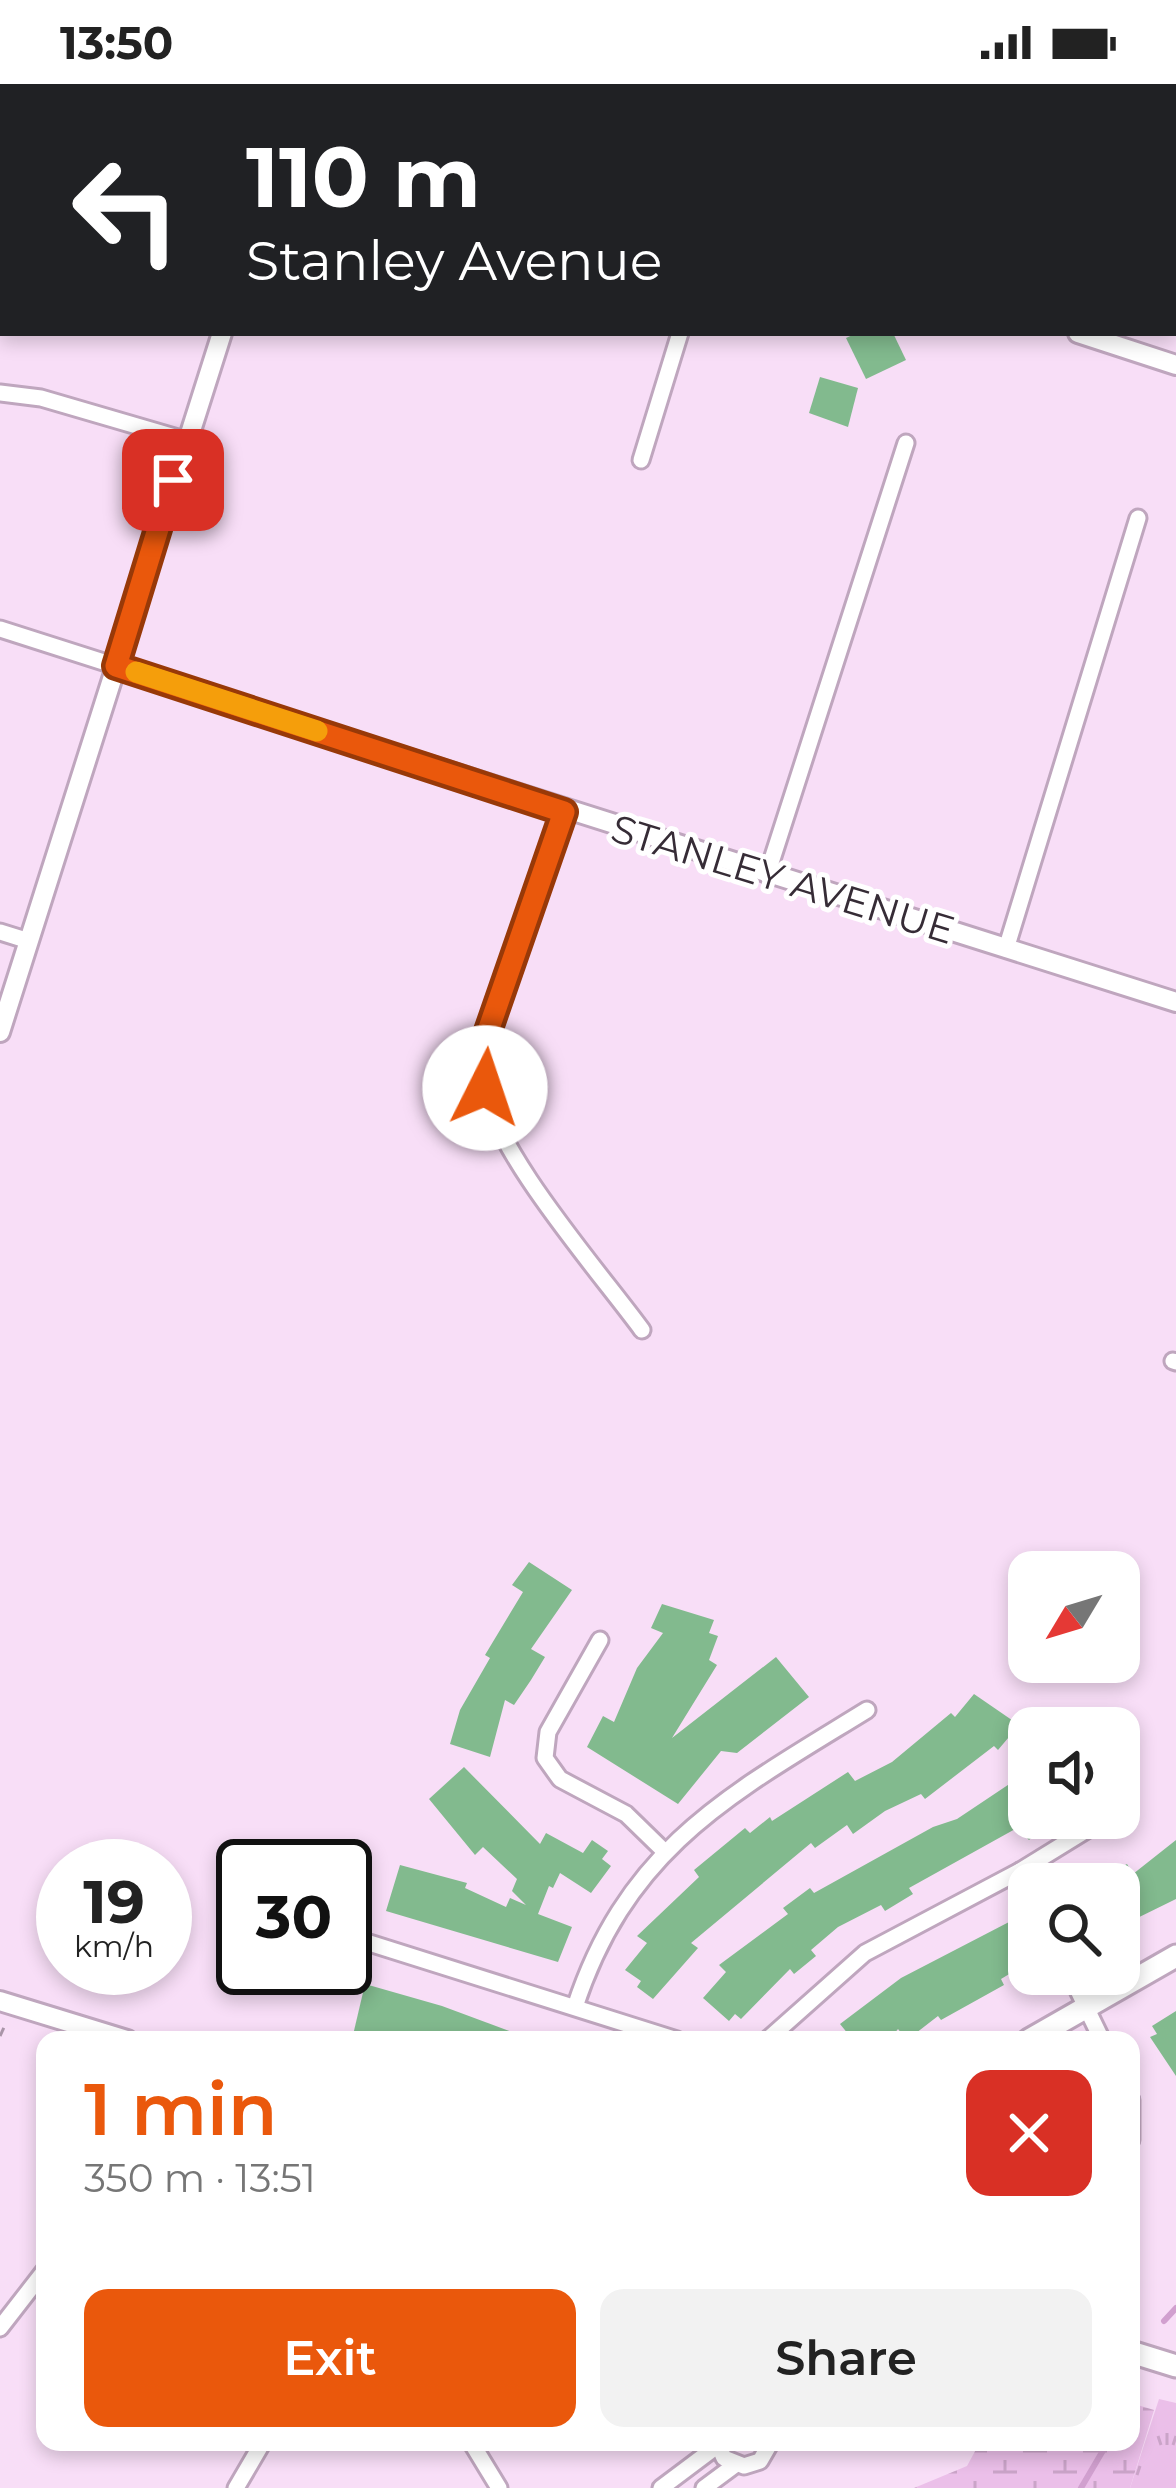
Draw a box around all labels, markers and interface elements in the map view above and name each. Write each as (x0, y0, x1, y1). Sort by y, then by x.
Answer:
text: 13:50 (60, 15, 173, 70)
text: 110 m (246, 126, 481, 228)
icon: left (48, 132, 204, 288)
text: Stanley Avenue (246, 228, 662, 294)
pin (122, 429, 224, 531)
icon: arrive (140, 447, 206, 513)
street label: STANLEY AVENUE (606, 804, 960, 954)
position arrow (422, 1025, 548, 1151)
north arrow (1008, 1551, 1140, 1683)
map controls (1008, 1551, 1140, 1995)
button: sound (1008, 1707, 1140, 1839)
speed limit sign: 30 (216, 1839, 372, 1995)
button: search (1008, 1863, 1140, 1995)
text: 19 (83, 1865, 145, 1938)
text: km/h (74, 1928, 154, 1965)
text: 1 min (84, 2065, 277, 2153)
button: close (966, 2070, 1092, 2196)
text: 350 m · 13:51 (84, 2154, 316, 2202)
button: Exit (84, 2289, 576, 2427)
button: Share (600, 2289, 1092, 2427)

